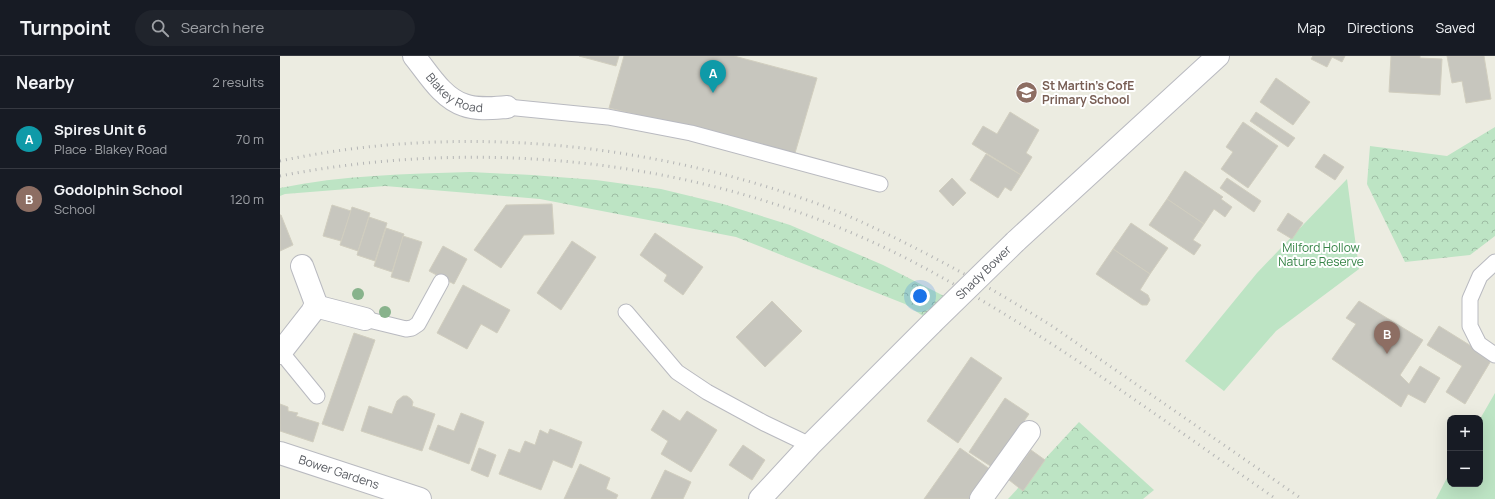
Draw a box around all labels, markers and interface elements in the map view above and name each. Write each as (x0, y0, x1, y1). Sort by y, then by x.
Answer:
search box (135, 10, 415, 46)
text: Turnpoint (20, 15, 111, 41)
icon: search (149, 17, 171, 39)
text: Search here (181, 17, 264, 38)
text: Map (1297, 18, 1325, 37)
text: Directions (1347, 18, 1414, 37)
text: Saved (1436, 18, 1475, 37)
pin: A (700, 60, 726, 93)
street label: Blakey Road (422, 69, 484, 116)
text: Nearby (16, 71, 74, 94)
text: 2 results (212, 73, 264, 91)
place label: St Martin's CofE Primary School (1042, 77, 1134, 108)
school or university icon: St Martin's CofE Primary School (1014, 80, 1040, 106)
text: Spires Unit 6 (54, 119, 147, 140)
text: A (25, 130, 33, 148)
text: 70 m (236, 130, 264, 148)
text: Place · Blakey Road (54, 140, 167, 158)
text: Godolphin School (54, 179, 183, 200)
text: B (25, 190, 33, 208)
text: 120 m (230, 190, 264, 208)
text: School (54, 200, 95, 218)
park label: Milford Hollow Nature Reserve (1278, 239, 1364, 270)
street label: Shady Bower (952, 241, 1015, 303)
your location (910, 286, 930, 306)
pin: B (1374, 321, 1400, 354)
map controls (1447, 415, 1483, 487)
button: + (1447, 415, 1483, 451)
street label: Bower Gardens (297, 451, 381, 493)
button: − (1447, 451, 1483, 487)

